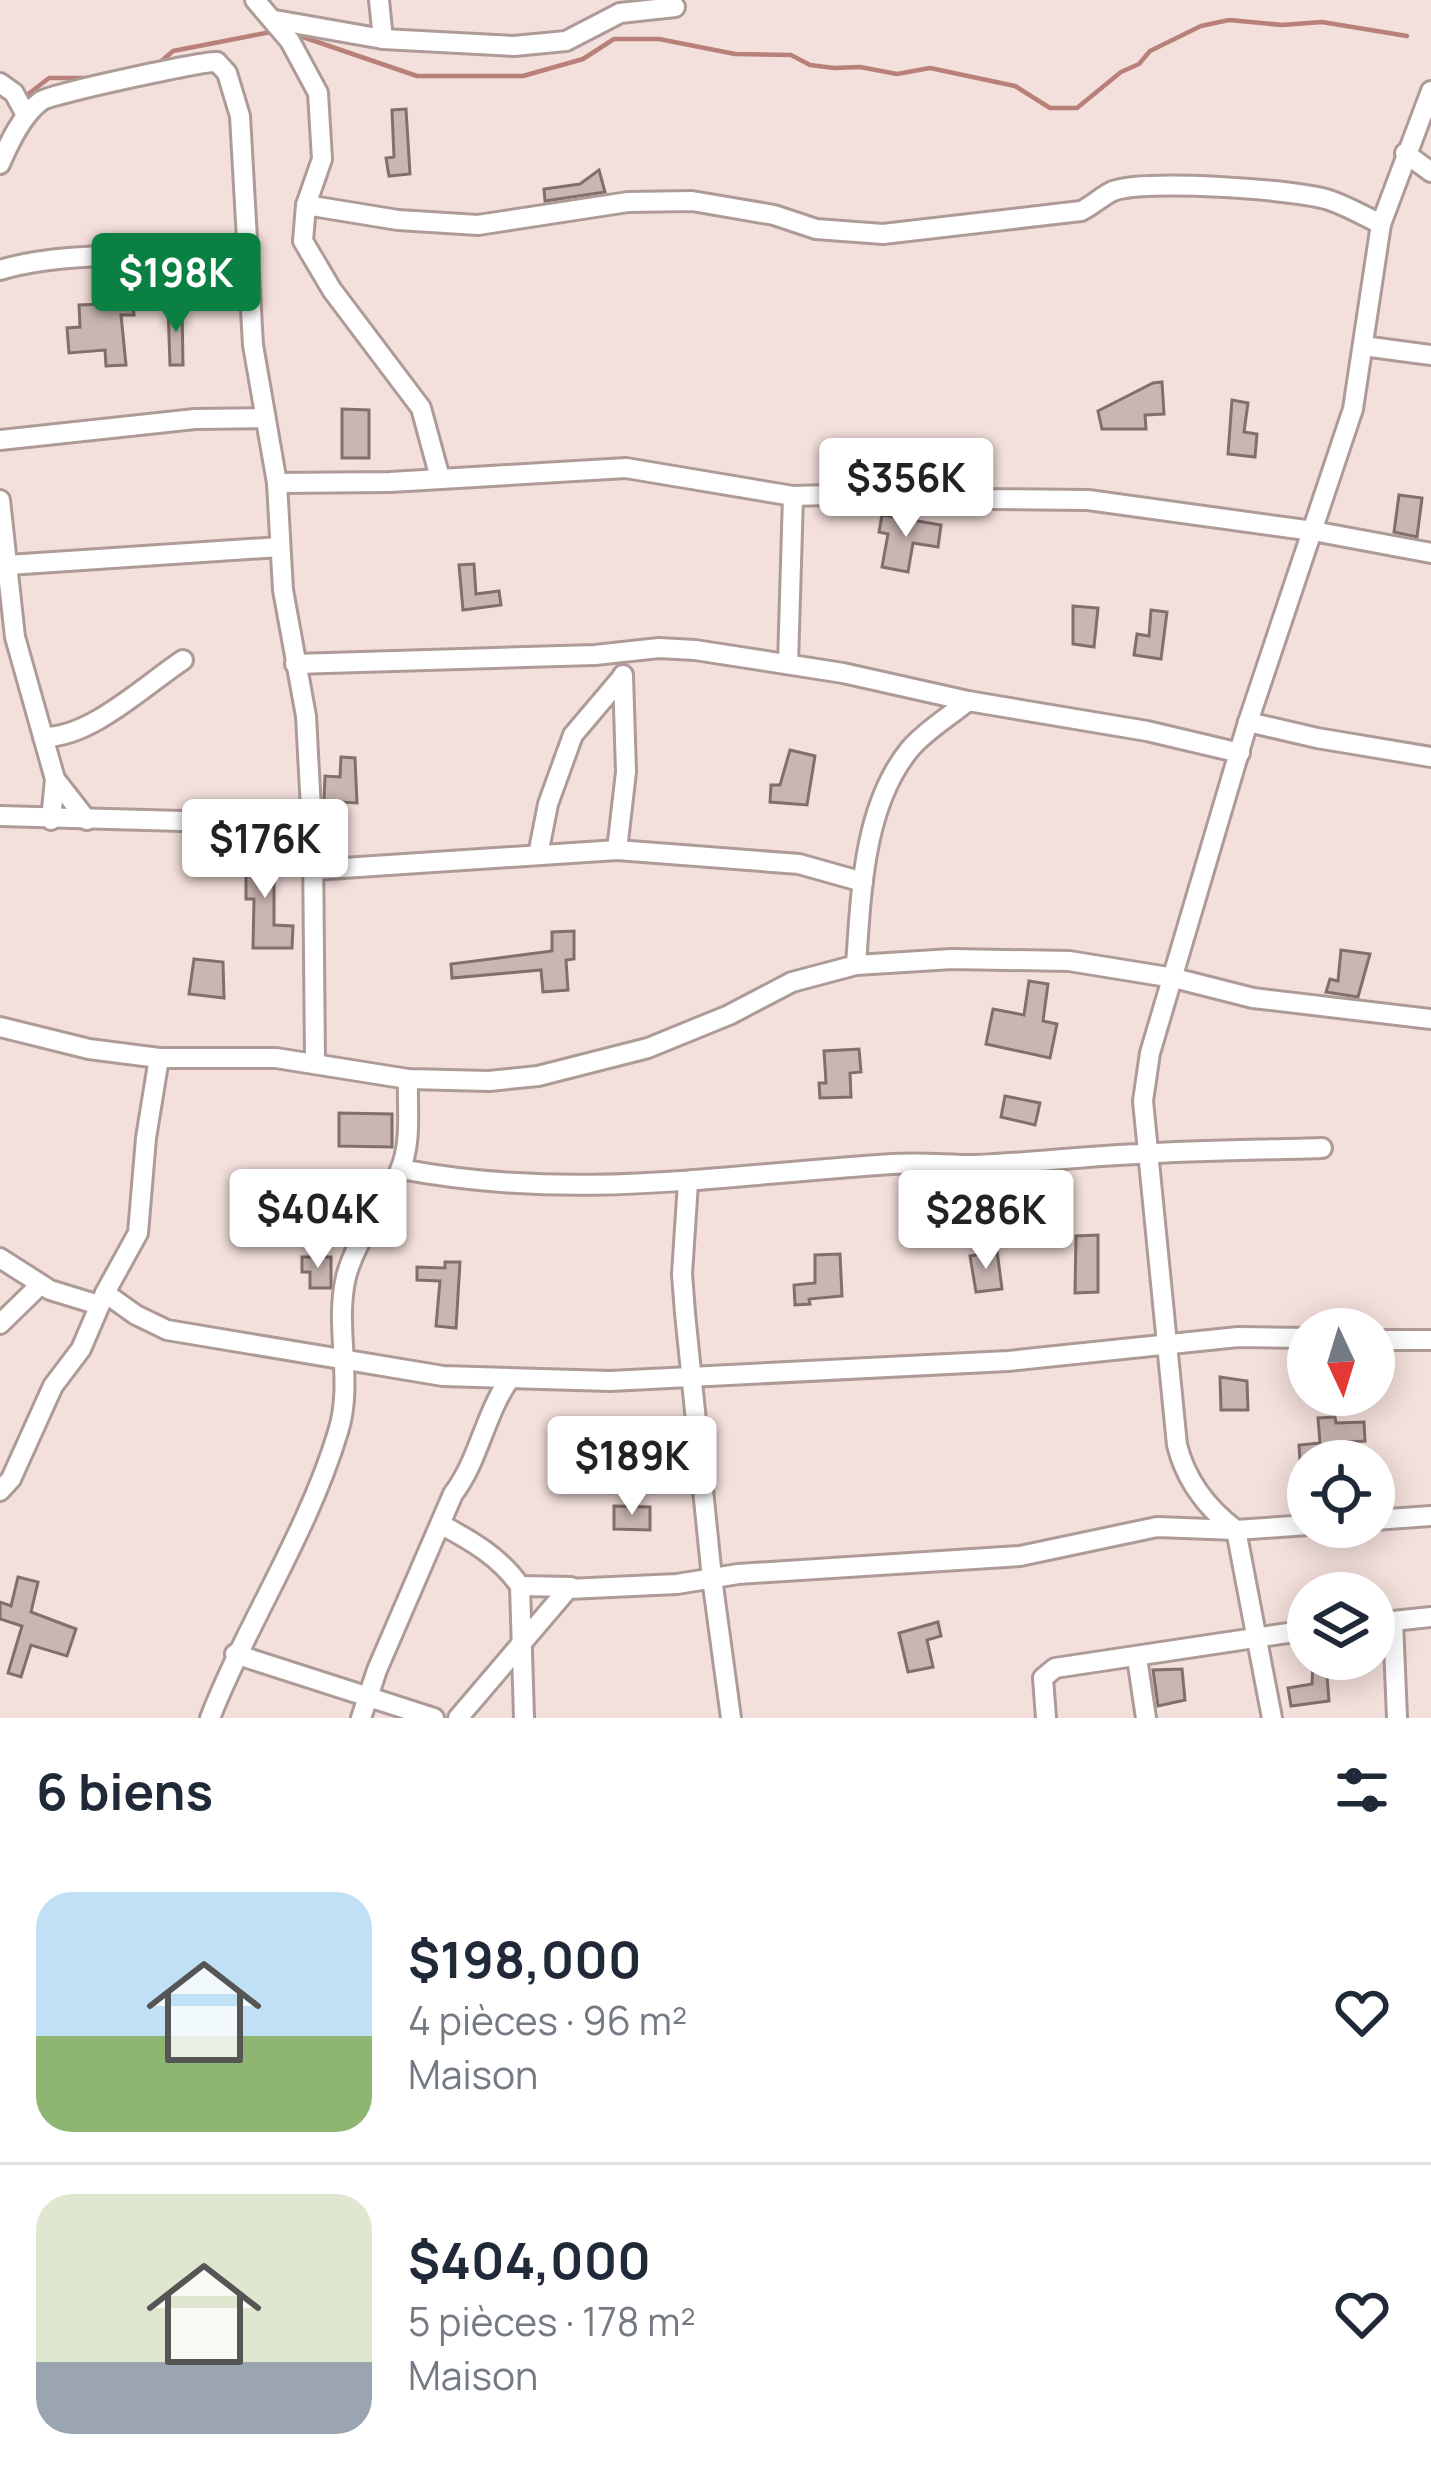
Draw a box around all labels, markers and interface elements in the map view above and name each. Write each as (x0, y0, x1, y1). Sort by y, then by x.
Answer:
pin: $198K (92, 233, 260, 335)
text: $198K (119, 245, 233, 299)
pin: $356K (822, 438, 990, 540)
text: $356K (846, 450, 966, 504)
pin: $176K (181, 799, 349, 901)
text: $176K (209, 811, 321, 865)
pin: $404K (234, 1169, 402, 1271)
pin: $286K (902, 1170, 1070, 1272)
text: $404K (257, 1181, 379, 1235)
text: $286K (925, 1182, 1047, 1236)
north arrow (1287, 1308, 1395, 1416)
map controls (1287, 1308, 1395, 1680)
pin: $189K (548, 1416, 716, 1518)
text: $189K (575, 1428, 689, 1482)
button: locate (1287, 1440, 1395, 1548)
button: layers (1287, 1572, 1395, 1680)
text: 6 biens (36, 1756, 213, 1825)
icon: filters (1329, 1757, 1395, 1823)
text: $198,000 (408, 1924, 641, 1993)
icon: home (132, 1940, 276, 2084)
icon: heart (1329, 1979, 1395, 2045)
text: 4 pièces · 96 m² (408, 1993, 687, 2047)
text: Maison (408, 2047, 538, 2101)
text: $404,000 (408, 2225, 651, 2294)
icon: home (132, 2242, 276, 2386)
icon: heart (1329, 2281, 1395, 2347)
text: 5 pièces · 178 m² (408, 2294, 696, 2348)
text: Maison (408, 2348, 538, 2402)

